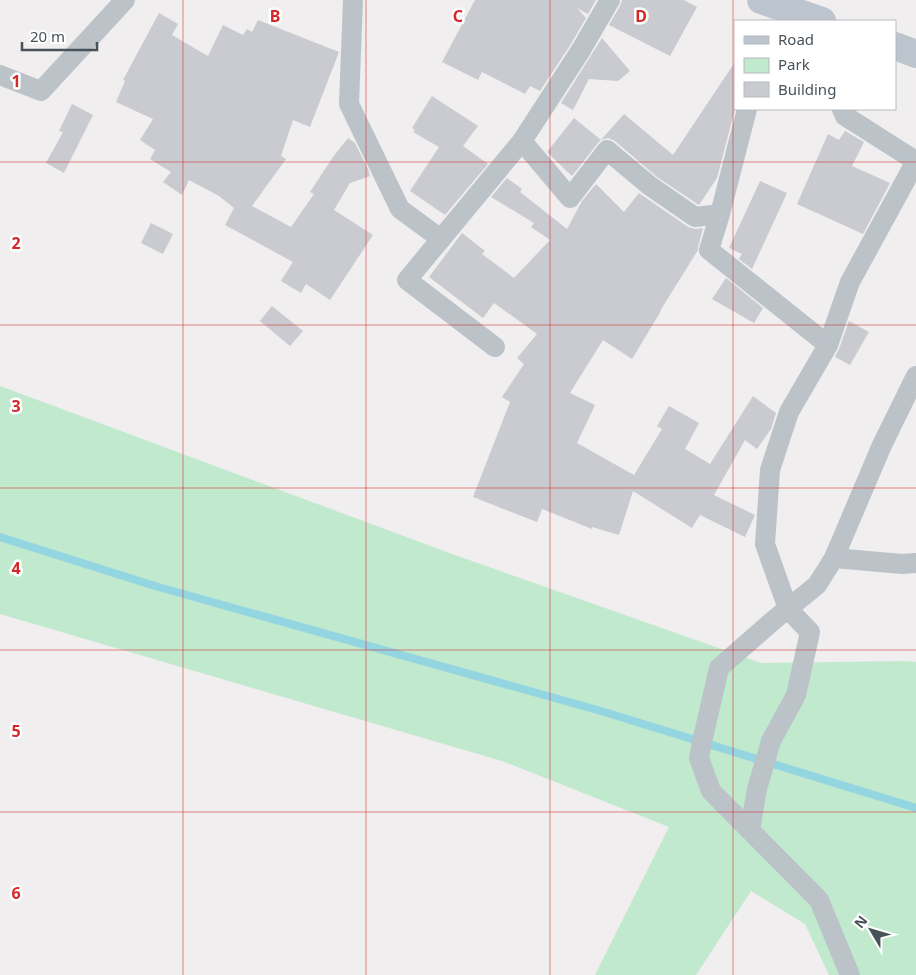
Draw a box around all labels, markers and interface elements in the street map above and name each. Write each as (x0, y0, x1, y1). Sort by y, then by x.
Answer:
text: B (270, 5, 280, 27)
text: C (453, 5, 463, 27)
text: D (635, 5, 647, 27)
scale bar (22, 20, 98, 52)
legend (734, 20, 896, 110)
text: 20 m (30, 26, 65, 46)
text: Road (778, 29, 814, 49)
text: Park (778, 54, 810, 74)
text: 1 (11, 70, 21, 92)
text: Building (778, 79, 836, 99)
text: 2 (11, 232, 21, 254)
text: 3 (11, 395, 21, 417)
text: 4 (11, 557, 21, 579)
text: 5 (11, 720, 21, 742)
text: 6 (11, 882, 21, 904)
north arrow (846, 905, 896, 955)
text: N (849, 911, 871, 932)

